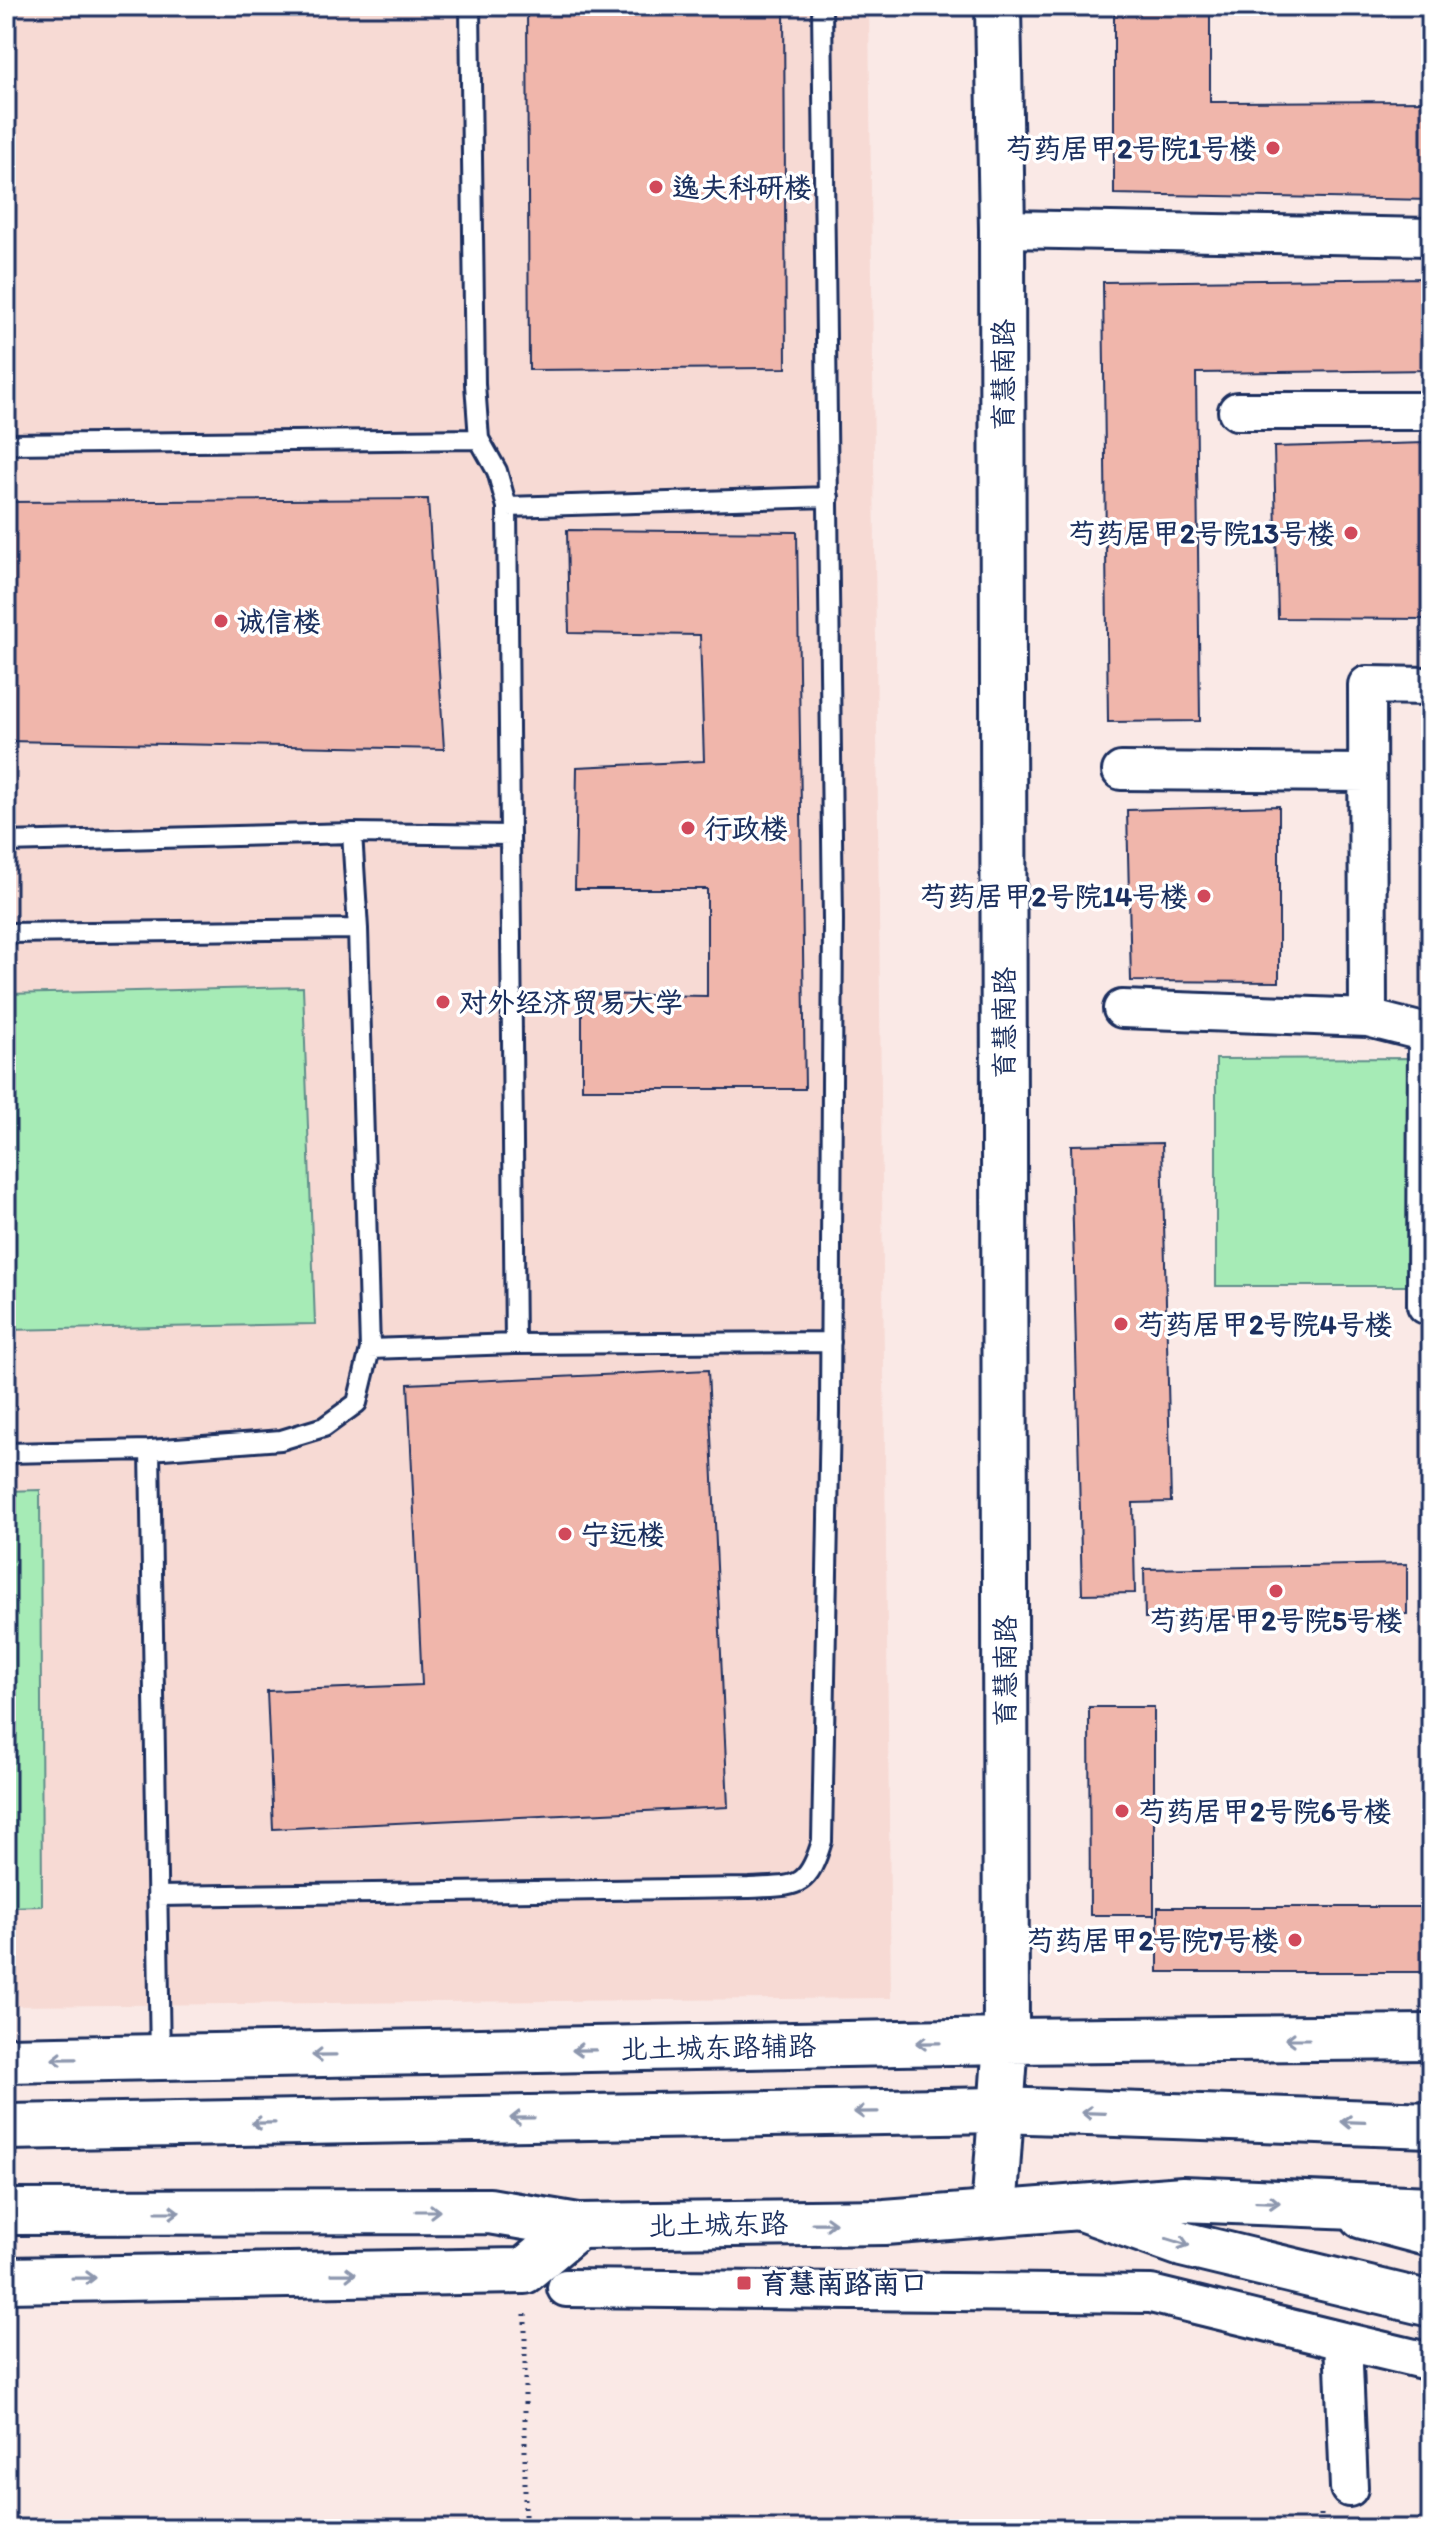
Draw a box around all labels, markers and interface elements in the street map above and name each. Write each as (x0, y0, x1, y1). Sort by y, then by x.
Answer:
place label: 芍药居甲2号院1号楼 (1005, 131, 1257, 165)
marker: 芍药居甲2号院1号楼 (1264, 139, 1282, 157)
place label: 逸夫科研楼 (672, 170, 812, 204)
marker: 逸夫科研楼 (647, 178, 665, 196)
street label: 育慧南路 (986, 319, 1020, 431)
place label: 芍药居甲2号院13号楼 (1068, 516, 1335, 550)
marker: 芍药居甲2号院13号楼 (1342, 524, 1360, 542)
place label: 诚信楼 (237, 604, 321, 638)
marker: 诚信楼 (212, 612, 230, 630)
place label: 行政楼 (704, 811, 788, 845)
marker: 行政楼 (679, 819, 697, 837)
place label: 芍药居甲2号院14号楼 (919, 879, 1188, 913)
marker: 芍药居甲2号院14号楼 (1195, 887, 1213, 905)
street label: 育慧南路 (987, 967, 1021, 1079)
place label: 对外经济贸易大学 (459, 985, 683, 1019)
marker: 对外经济贸易大学 (434, 993, 452, 1011)
place label: 芍药居甲2号院4号楼 (1137, 1307, 1393, 1341)
marker: 芍药居甲2号院4号楼 (1112, 1315, 1130, 1333)
place label: 宁远楼 (581, 1517, 665, 1551)
marker: 宁远楼 (556, 1525, 574, 1543)
marker: 芍药居甲2号院5号楼 (1267, 1582, 1285, 1600)
place label: 芍药居甲2号院5号楼 (1149, 1603, 1403, 1637)
street label: 育慧南路 (988, 1615, 1022, 1727)
place label: 芍药居甲2号院6号楼 (1138, 1794, 1392, 1828)
marker: 芍药居甲2号院6号楼 (1113, 1802, 1131, 1820)
place label: 芍药居甲2号院7号楼 (1026, 1923, 1279, 1957)
marker: 芍药居甲2号院7号楼 (1286, 1931, 1304, 1949)
street label: 北土城东路辅路 (620, 2028, 816, 2066)
one-way arrow (1284, 2031, 1311, 2047)
one-way arrow (915, 2035, 942, 2050)
one-way arrow (571, 2042, 598, 2057)
one-way arrow (311, 2047, 338, 2063)
one-way arrow (51, 2052, 78, 2067)
one-way arrow (853, 2104, 880, 2120)
one-way arrow (1080, 2106, 1107, 2121)
one-way arrow (509, 2110, 536, 2126)
one-way arrow (250, 2115, 277, 2130)
one-way arrow (1340, 2115, 1367, 2130)
one-way arrow (1254, 2195, 1281, 2210)
one-way arrow (414, 2203, 441, 2219)
one-way arrow (154, 2204, 181, 2220)
street label: 北土城东路 (648, 2206, 788, 2242)
one-way arrow (810, 2215, 837, 2230)
one-way arrow (1165, 2236, 1190, 2250)
one-way arrow (330, 2266, 357, 2282)
place label: 育慧南路南口 (760, 2266, 928, 2300)
one-way arrow (70, 2270, 97, 2286)
marker: 育慧南路南口 (735, 2274, 753, 2292)

